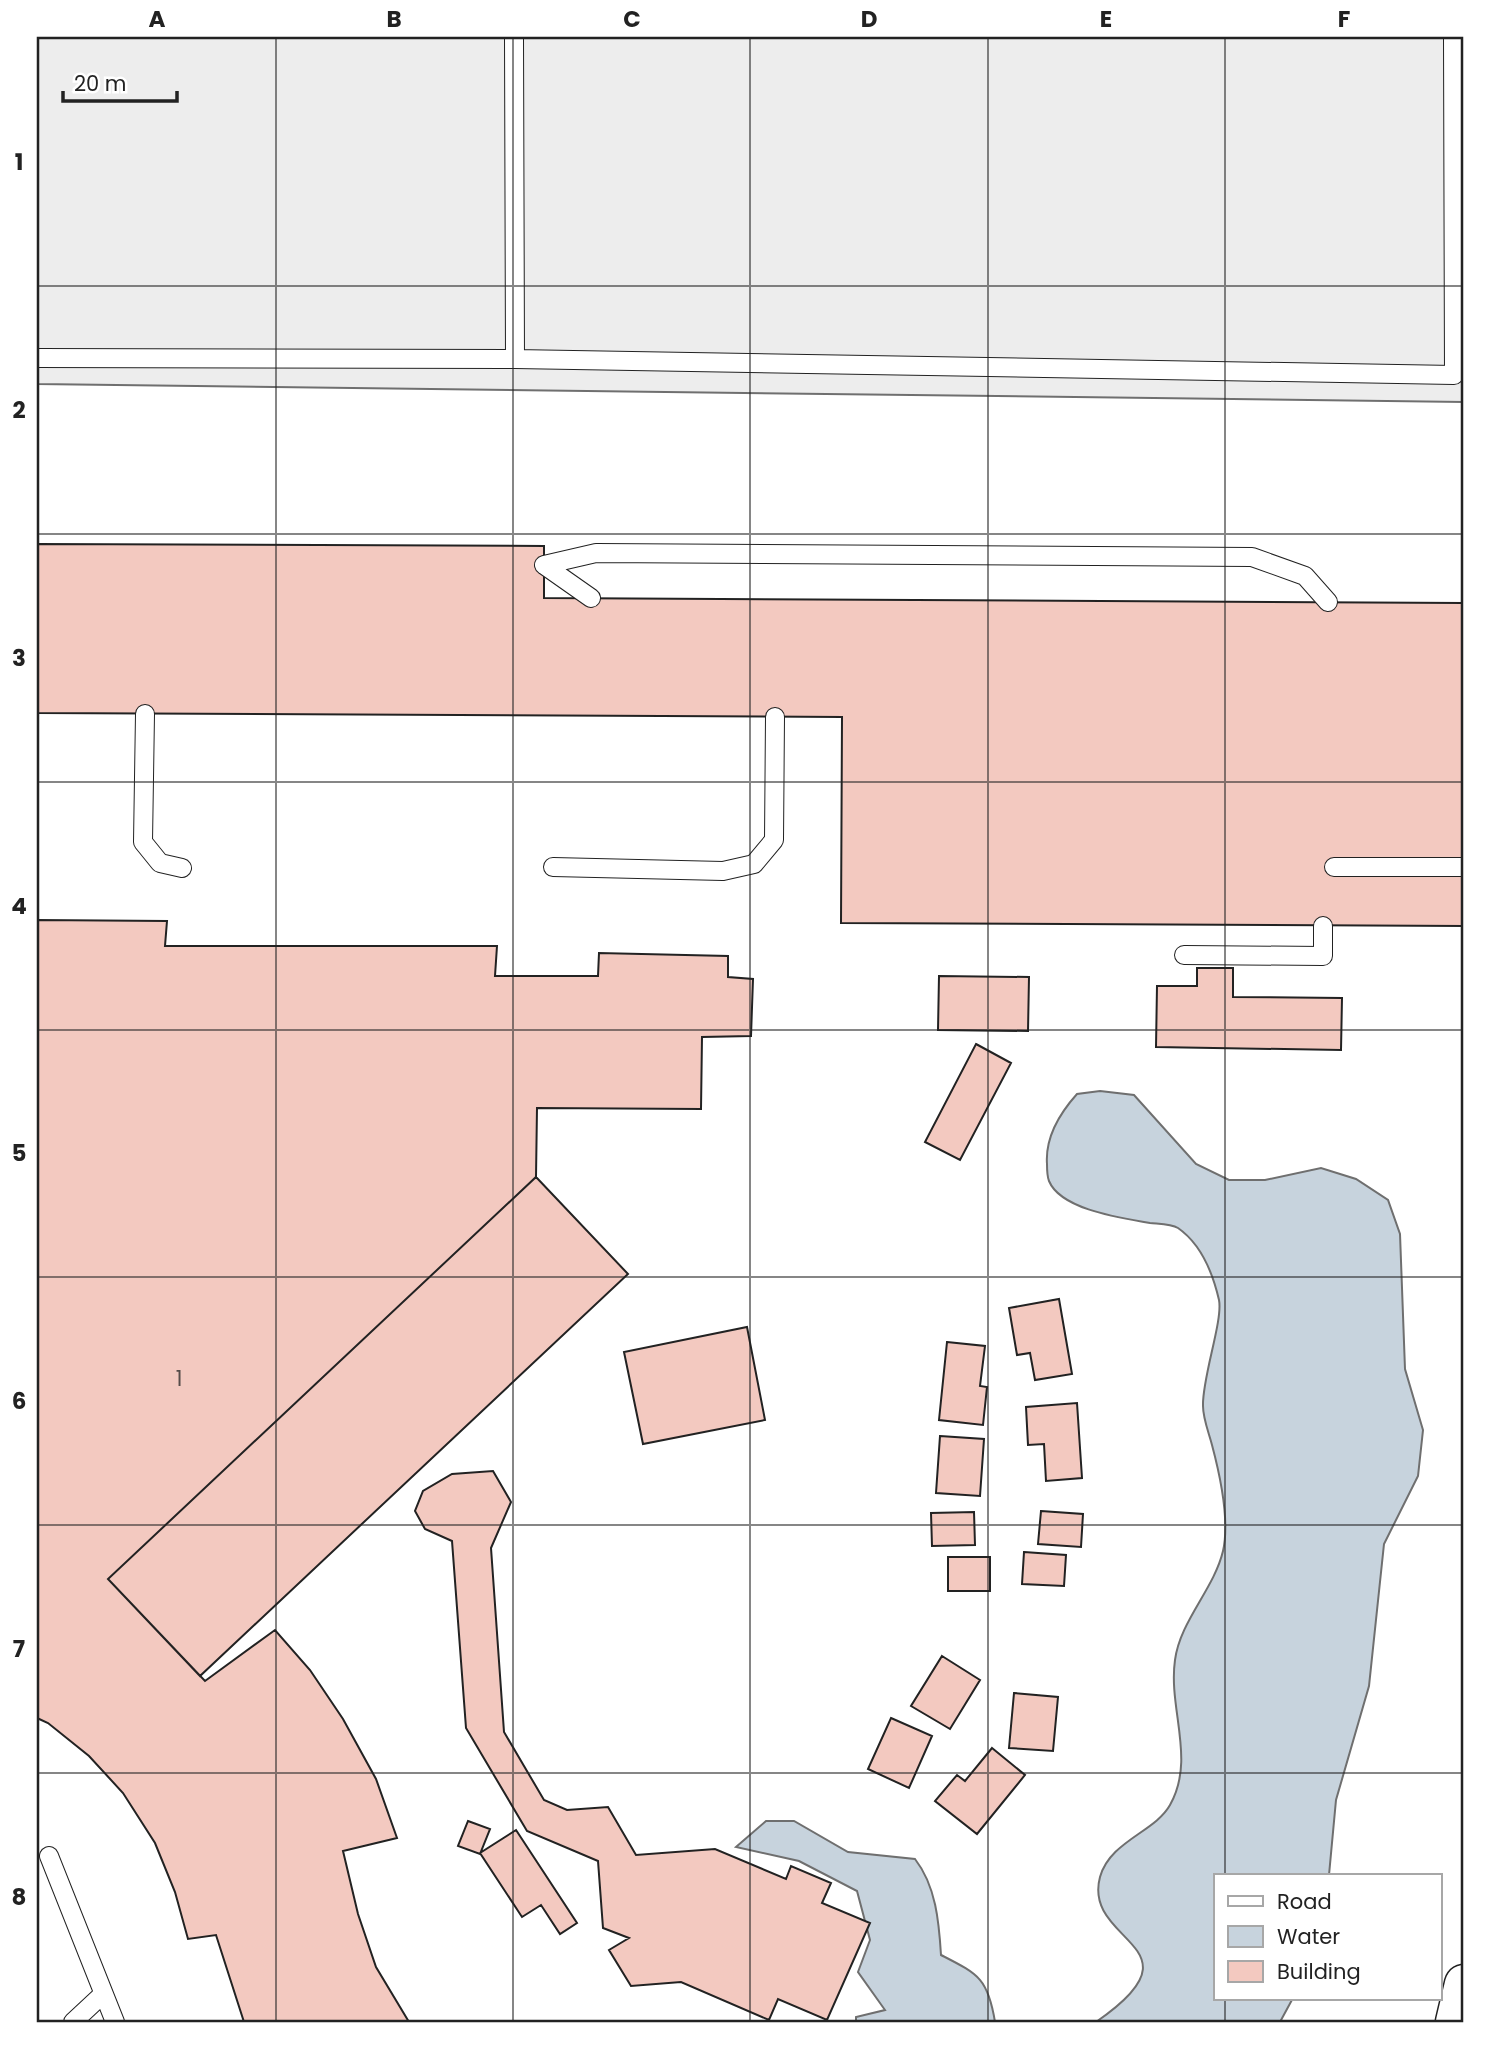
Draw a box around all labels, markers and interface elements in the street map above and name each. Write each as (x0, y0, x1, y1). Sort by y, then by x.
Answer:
text: A (149, 3, 166, 35)
text: B (386, 3, 402, 35)
text: C (623, 3, 641, 35)
text: D (861, 3, 877, 35)
text: E (1100, 3, 1112, 35)
text: F (1338, 3, 1350, 35)
scale bar (63, 60, 177, 104)
text: 20 m (74, 69, 127, 98)
text: 1 (15, 146, 23, 178)
text: 2 (12, 394, 26, 426)
text: 3 (12, 642, 26, 674)
text: 4 (11, 890, 27, 922)
text: 5 (12, 1137, 26, 1169)
house number: 1 (176, 1364, 182, 1393)
text: 6 (12, 1385, 26, 1417)
text: 7 (13, 1633, 25, 1665)
legend (1214, 1874, 1442, 2000)
text: 8 (12, 1881, 26, 1913)
text: Road (1277, 1887, 1332, 1916)
text: Water (1277, 1922, 1340, 1951)
text: Building (1277, 1957, 1361, 1986)

